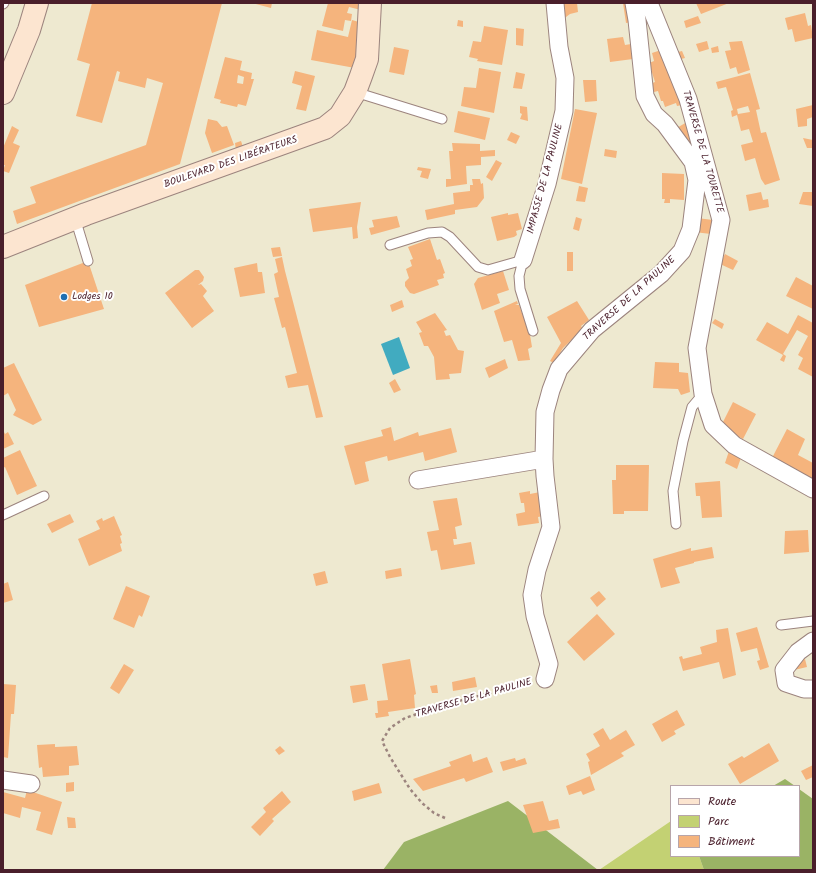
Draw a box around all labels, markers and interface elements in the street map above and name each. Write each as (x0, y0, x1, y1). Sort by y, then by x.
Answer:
street label: TRAVERSE DE LA TOURETTE (679, 89, 725, 215)
street label: IMPASSE DE LA PAULINE (526, 123, 566, 235)
street label: BOULEVARD DES LIBÉRATEURS (163, 135, 299, 191)
street label: TRAVERSE DE LA PAULINE (581, 254, 679, 344)
place label: Lodges 10 (72, 291, 113, 303)
marker: Lodges 10 (59, 292, 69, 302)
street label: TRAVERSE DE LA PAULINE (415, 677, 533, 721)
legend (670, 785, 800, 857)
text: Route (708, 792, 736, 811)
text: Parc (708, 812, 729, 831)
text: Bâtiment (708, 832, 755, 851)

